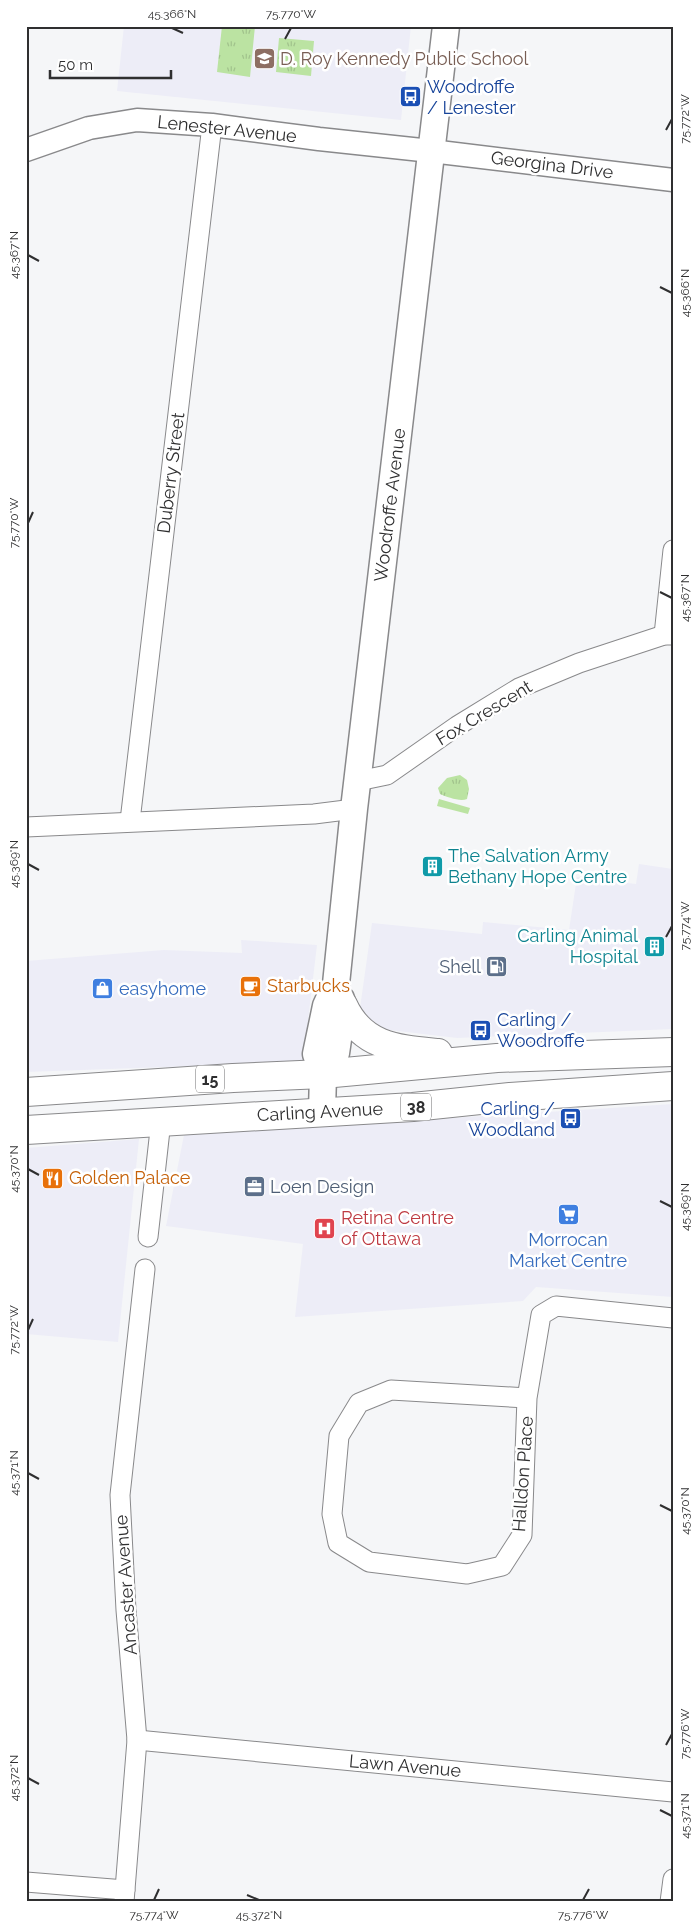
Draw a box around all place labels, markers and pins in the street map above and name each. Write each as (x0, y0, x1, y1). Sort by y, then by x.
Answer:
school or university icon: D. Roy Kennedy Public School (252, 47, 276, 71)
place label: D. Roy Kennedy Public School (280, 48, 529, 69)
place label: Woodroffe / Lenester (427, 76, 517, 118)
bus stop icon: Woodroffe / Lenester (399, 85, 423, 109)
place label: The Salvation Army Bethany Hope Centre (448, 845, 627, 887)
building icon: The Salvation Army Bethany Hope Centre (420, 854, 444, 878)
place label: Carling Animal Hospital (517, 925, 638, 967)
building icon: Carling Animal Hospital (642, 934, 666, 958)
fuel station icon: Shell (485, 955, 509, 979)
place label: Shell (439, 956, 481, 977)
cafe icon: Starbucks (239, 974, 263, 998)
place label: Starbucks (267, 975, 350, 996)
shop icon: easyhome (91, 977, 115, 1001)
place label: easyhome (119, 978, 206, 999)
place label: Carling / Woodroffe (497, 1009, 585, 1051)
bus stop icon: Carling / Woodroffe (469, 1018, 493, 1042)
place label: Carling / Woodland (468, 1098, 555, 1140)
bus stop icon: Carling / Woodland (559, 1107, 583, 1131)
restaurant icon: Golden Palace (41, 1166, 65, 1190)
place label: Golden Palace (69, 1167, 191, 1188)
office icon: Loen Design (242, 1175, 266, 1199)
place label: Loen Design (270, 1176, 374, 1197)
supermarket icon: Morrocan Market Centre (556, 1203, 580, 1227)
place label: Retina Centre of Ottawa (341, 1207, 454, 1249)
hospital icon: Retina Centre of Ottawa (313, 1216, 337, 1240)
place label: Morrocan Market Centre (509, 1229, 627, 1271)

